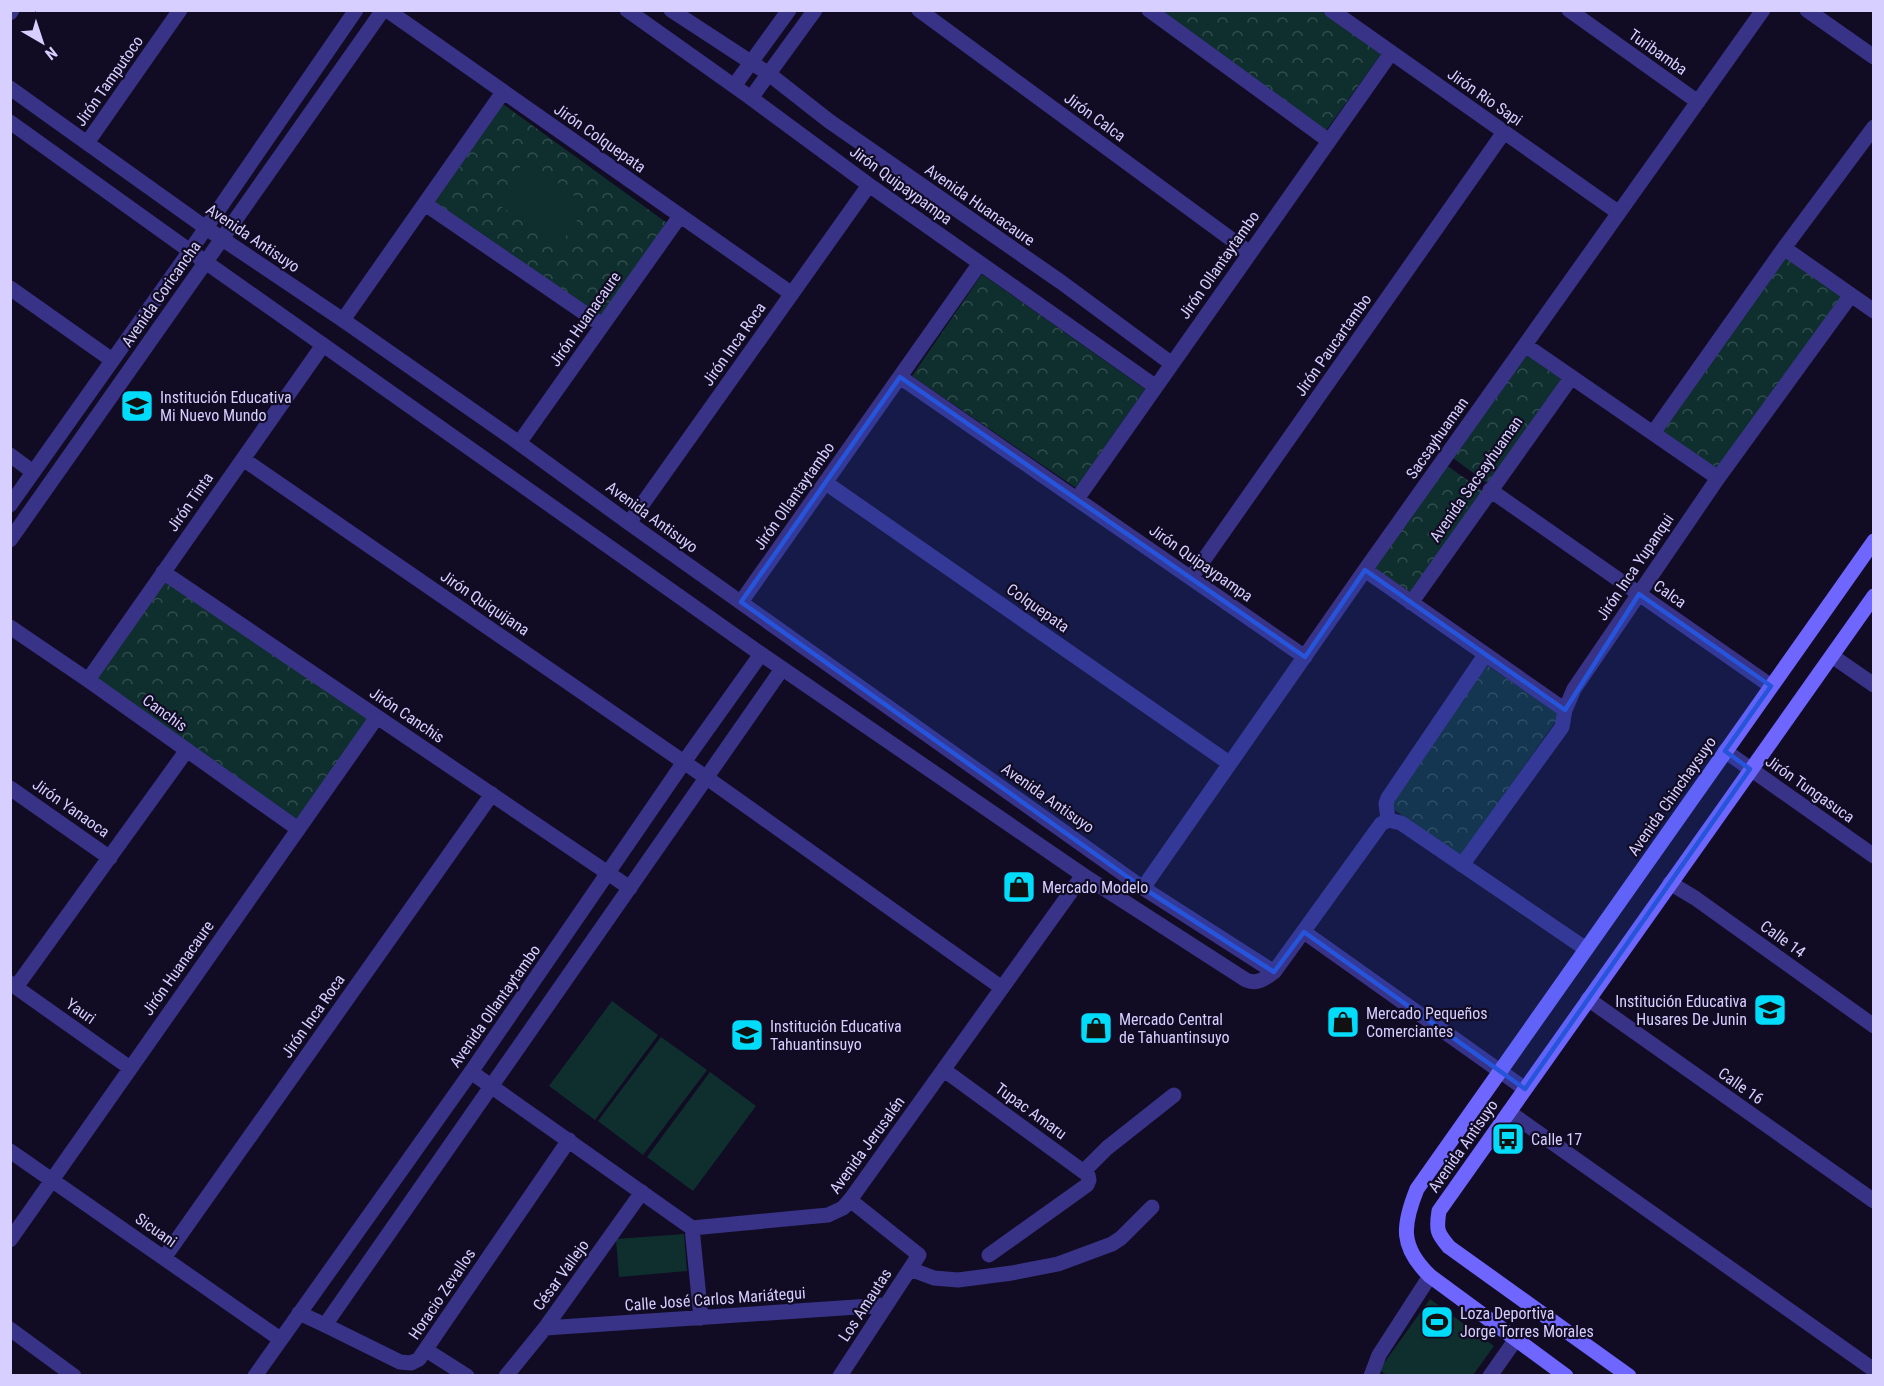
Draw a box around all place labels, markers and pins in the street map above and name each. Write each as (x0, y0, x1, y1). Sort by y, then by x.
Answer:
school or university icon: Institución Educativa Mi Nuevo Mundo (119, 388, 155, 424)
place label: Institución Educativa Mi Nuevo Mundo (160, 388, 292, 425)
shop icon: Mercado Modelo (1001, 869, 1037, 905)
place label: Mercado Modelo (1042, 878, 1148, 897)
place label: Institución Educativa Husares De Junin (1615, 992, 1747, 1029)
school or university icon: Institución Educativa Husares De Junin (1752, 992, 1788, 1028)
shop icon: Mercado Pequeños Comerciantes (1325, 1004, 1361, 1040)
place label: Mercado Pequeños Comerciantes (1366, 1004, 1488, 1041)
shop icon: Mercado Central de Tahuantinsuyo (1078, 1010, 1114, 1046)
place label: Mercado Central de Tahuantinsuyo (1119, 1010, 1230, 1047)
school or university icon: Institución Educativa Tahuantinsuyo (729, 1017, 765, 1053)
place label: Institución Educativa Tahuantinsuyo (770, 1017, 902, 1054)
bus stop icon: Calle 17 (1490, 1121, 1526, 1157)
place label: Calle 17 (1531, 1130, 1582, 1149)
sports icon: Loza Deportiva Jorge Torres Morales (1419, 1304, 1455, 1340)
place label: Loza Deportiva Jorge Torres Morales (1460, 1304, 1594, 1341)

